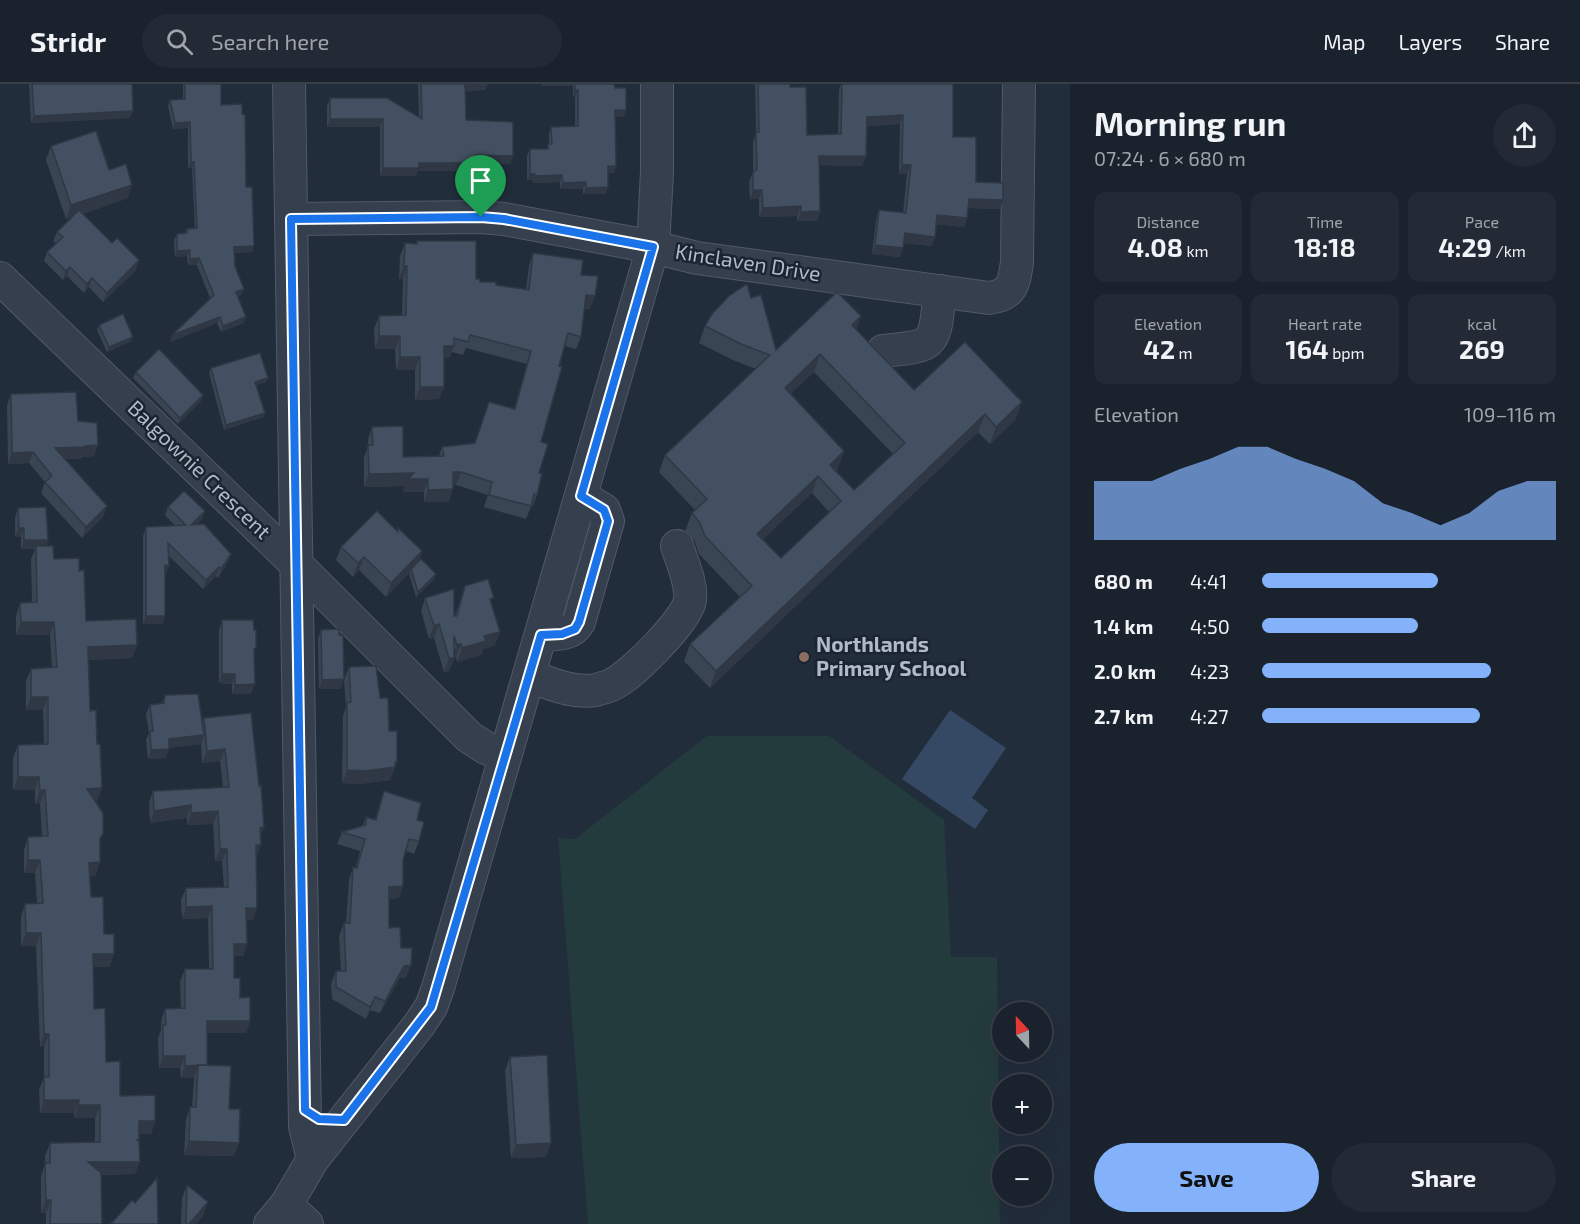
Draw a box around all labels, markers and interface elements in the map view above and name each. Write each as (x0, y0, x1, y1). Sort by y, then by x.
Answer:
search box (142, 14, 562, 68)
text: Stridr (30, 24, 106, 58)
icon: search (163, 25, 196, 58)
text: Search here (211, 28, 329, 54)
text: Map (1323, 29, 1365, 54)
text: Layers (1398, 29, 1462, 54)
text: Share (1495, 29, 1550, 54)
text: Morning run (1094, 103, 1286, 143)
button: share (1493, 104, 1556, 167)
text: 07:24 · 6 × 680 m (1094, 146, 1246, 170)
pin (455, 155, 506, 217)
icon: arrive (464, 164, 497, 197)
text: Distance (1136, 212, 1200, 231)
text: Time (1307, 212, 1343, 231)
text: Pace (1465, 212, 1499, 231)
text: 4.08 (1127, 231, 1183, 262)
text: 18:18 (1294, 231, 1356, 262)
text: 4:29 (1438, 231, 1492, 262)
street label: Kinclaven Drive (674, 238, 823, 285)
text: km (1183, 241, 1209, 260)
text: /km (1492, 241, 1526, 260)
text: Elevation (1134, 314, 1202, 333)
text: Heart rate (1288, 314, 1362, 333)
text: kcal (1467, 314, 1497, 333)
text: 42 (1143, 333, 1175, 364)
text: 164 (1285, 333, 1329, 364)
text: 269 (1459, 333, 1505, 364)
text: m (1175, 343, 1193, 362)
text: bpm (1329, 343, 1365, 362)
street label: Balgownie Crescent (124, 394, 277, 543)
text: Elevation (1094, 402, 1179, 426)
text: 109–116 m (1464, 402, 1556, 426)
text: 680 m (1094, 569, 1153, 593)
text: 4:41 (1190, 569, 1227, 593)
text: 1.4 km (1094, 614, 1153, 638)
text: 4:50 (1190, 614, 1230, 638)
place label: Northlands Primary School (816, 631, 967, 681)
marker: Northlands Primary School (797, 650, 811, 664)
text: 2.0 km (1094, 659, 1156, 683)
text: 4:23 (1190, 659, 1229, 683)
text: 2.7 km (1094, 704, 1154, 728)
text: 4:27 (1190, 704, 1229, 728)
north arrow (992, 1002, 1052, 1062)
map controls (992, 1002, 1052, 1206)
button: + (992, 1074, 1052, 1134)
button: Save (1094, 1143, 1319, 1212)
button: Share (1331, 1143, 1556, 1212)
button: − (992, 1146, 1052, 1206)

